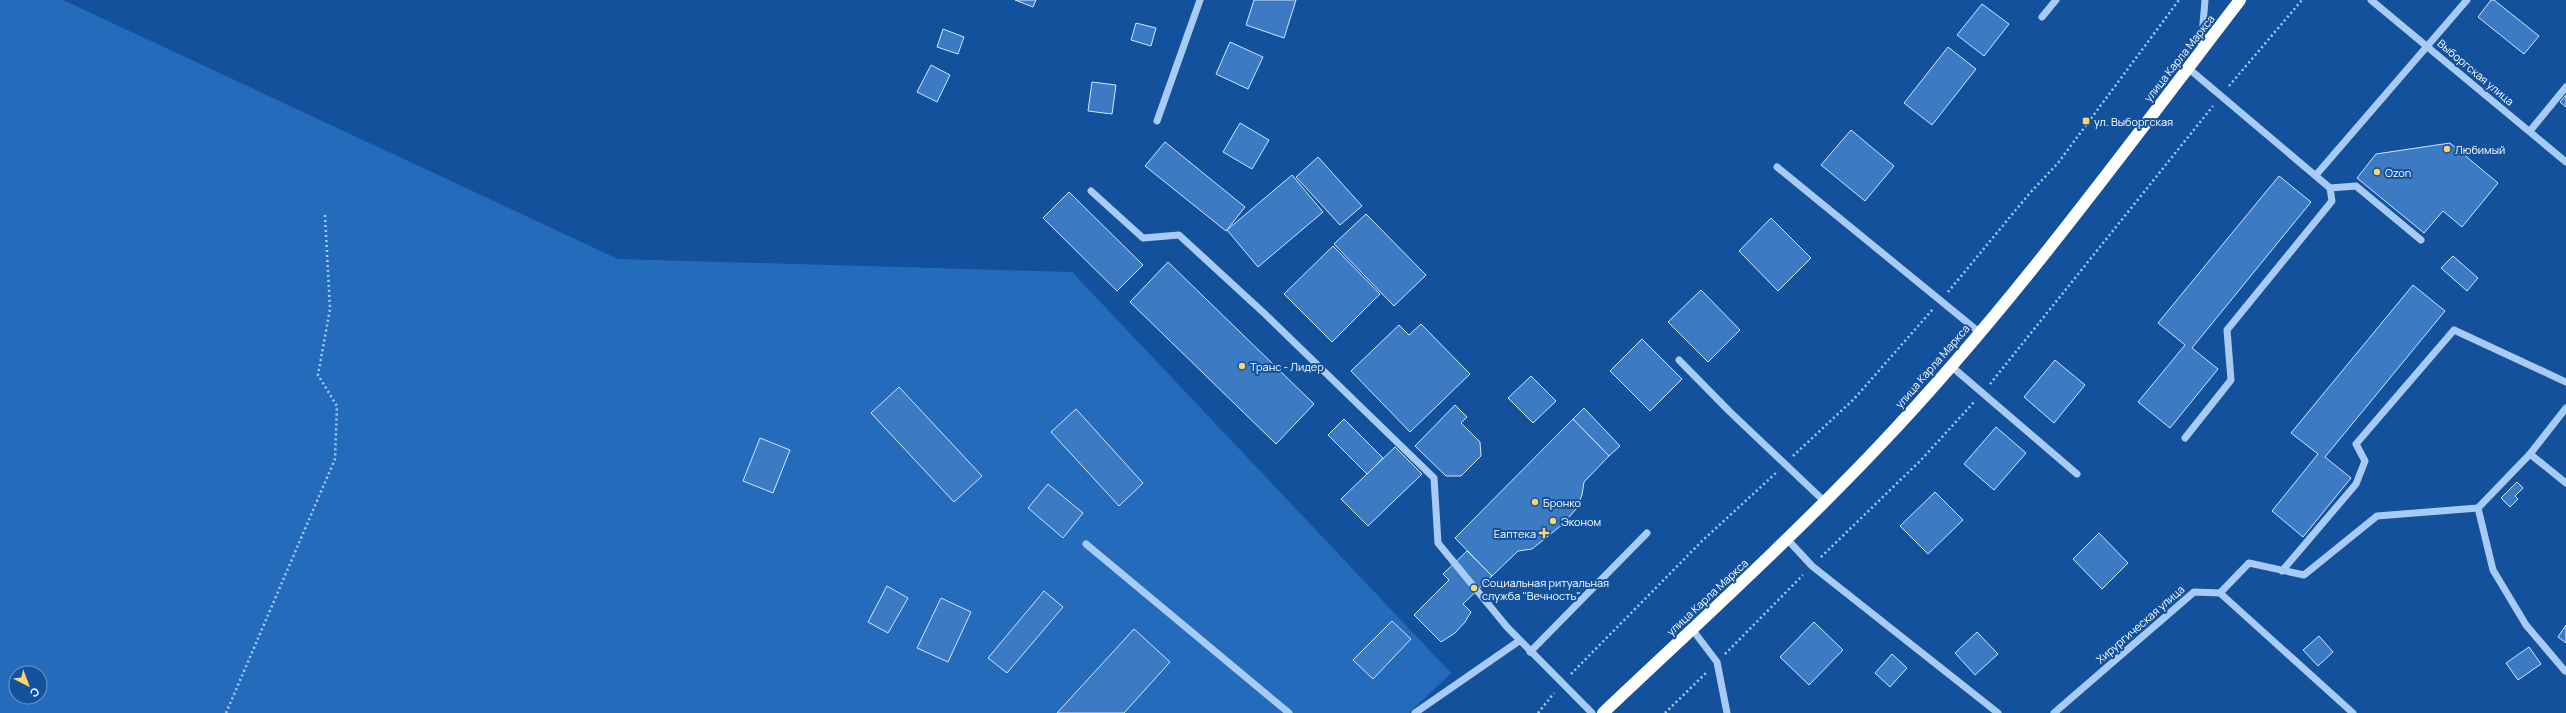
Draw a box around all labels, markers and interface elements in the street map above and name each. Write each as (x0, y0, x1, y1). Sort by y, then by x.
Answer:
street label: улица Карла Маркса (2140, 11, 2218, 105)
street label: Выборгская улица (2435, 36, 2517, 108)
place label: ул. Выборгская (2094, 114, 2173, 129)
marker: ул. Выборгская (2081, 116, 2091, 126)
place label: Любимый (2455, 142, 2505, 157)
marker: Любимый (2442, 144, 2452, 154)
place label: Ozon (2385, 165, 2411, 180)
marker: Ozon (2372, 167, 2382, 177)
street label: улица Карла Маркса (1891, 321, 1973, 411)
place label: Транс - Лидер (1250, 359, 1324, 374)
marker: Транс - Лидер (1237, 361, 1247, 371)
place label: Бронко (1543, 495, 1582, 510)
marker: Бронко (1530, 497, 1540, 507)
place label: Эконом (1561, 514, 1601, 529)
marker: Эконом (1548, 516, 1558, 526)
place label: Еаптека (1494, 526, 1536, 541)
marker: Еаптека (1539, 528, 1549, 538)
street label: улица Карла Маркса (1663, 555, 1751, 639)
place label: Социальная ритуальная служба "Вечность" (1482, 575, 1609, 603)
street label: Хирургическая улица (2093, 581, 2187, 667)
marker: Социальная ритуальная служба "Вечность" (1469, 583, 1479, 593)
north arrow (8, 665, 48, 705)
text: С (27, 685, 43, 701)

